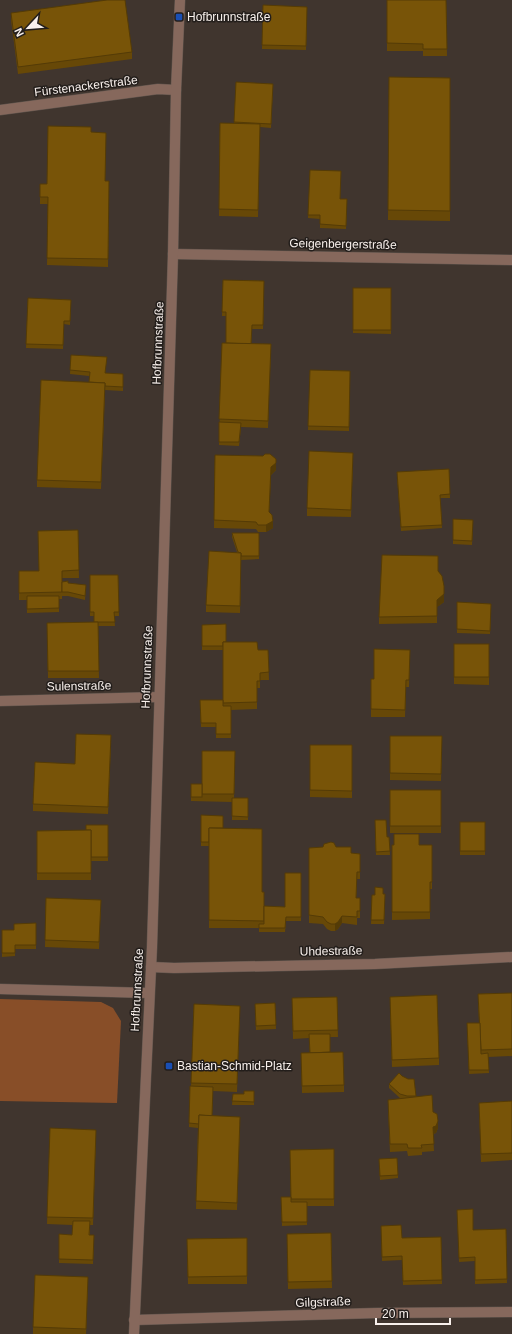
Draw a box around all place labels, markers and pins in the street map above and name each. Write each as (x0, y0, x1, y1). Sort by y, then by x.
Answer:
place label: Hofbrunnstraße (187, 10, 271, 24)
marker: Hofbrunnstraße (174, 12, 184, 22)
place label: Bastian-Schmid-Platz (177, 1059, 292, 1073)
marker: Bastian-Schmid-Platz (164, 1061, 174, 1071)

